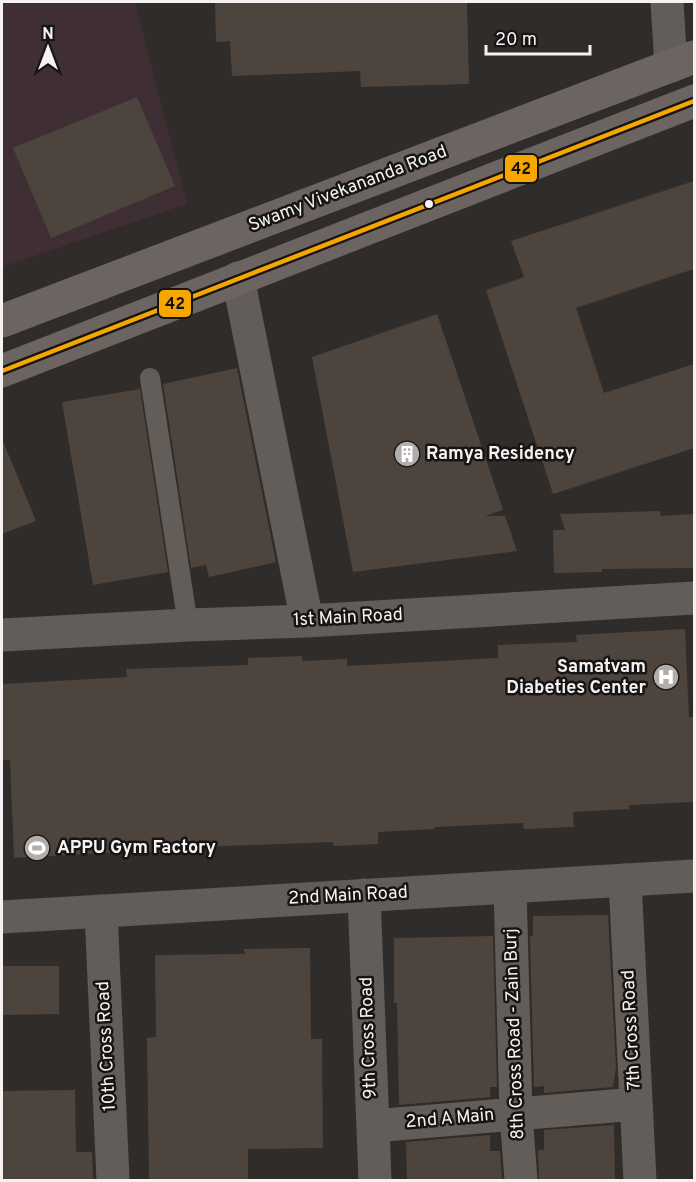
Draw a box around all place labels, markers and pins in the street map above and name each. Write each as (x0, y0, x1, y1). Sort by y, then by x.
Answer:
unlabelled marker (423, 198, 435, 210)
building icon: Ramya Residency (392, 439, 422, 469)
place label: Ramya Residency (426, 443, 575, 466)
place label: Samatvam Diabeties Center (506, 656, 646, 700)
hospital icon: Samatvam Diabeties Center (651, 662, 681, 692)
sports icon: APPU Gym Factory (22, 833, 52, 863)
place label: APPU Gym Factory (57, 837, 216, 860)

